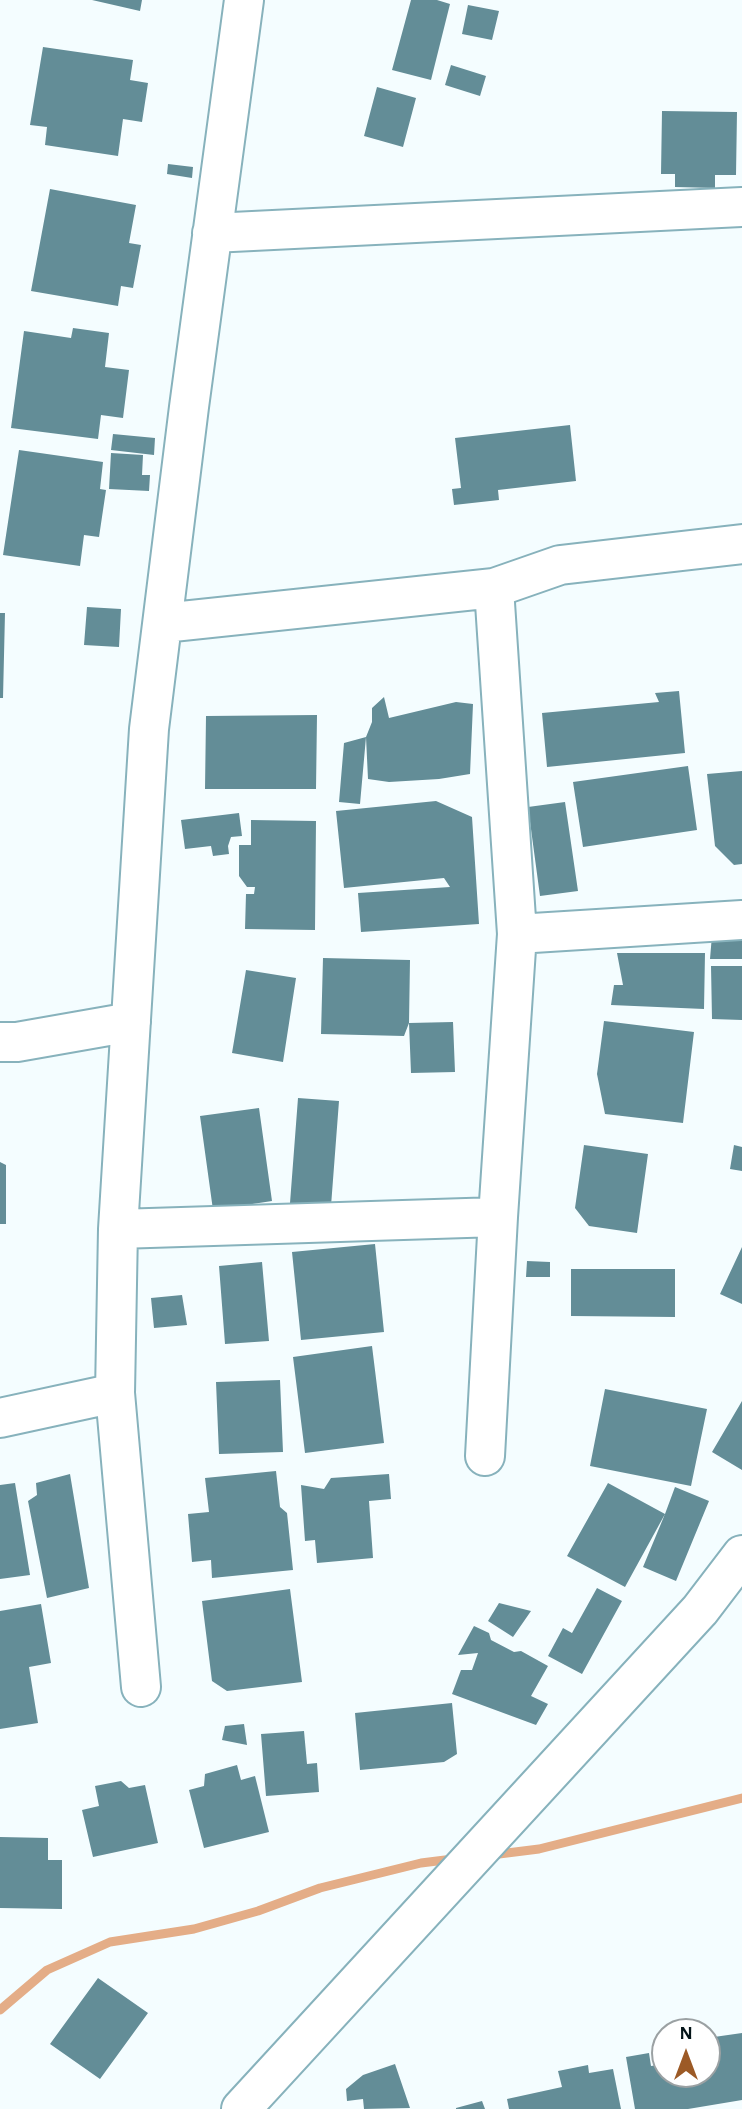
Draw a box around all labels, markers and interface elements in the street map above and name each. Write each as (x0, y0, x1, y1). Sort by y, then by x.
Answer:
north arrow (651, 2018, 721, 2088)
text: N (679, 2024, 693, 2043)

